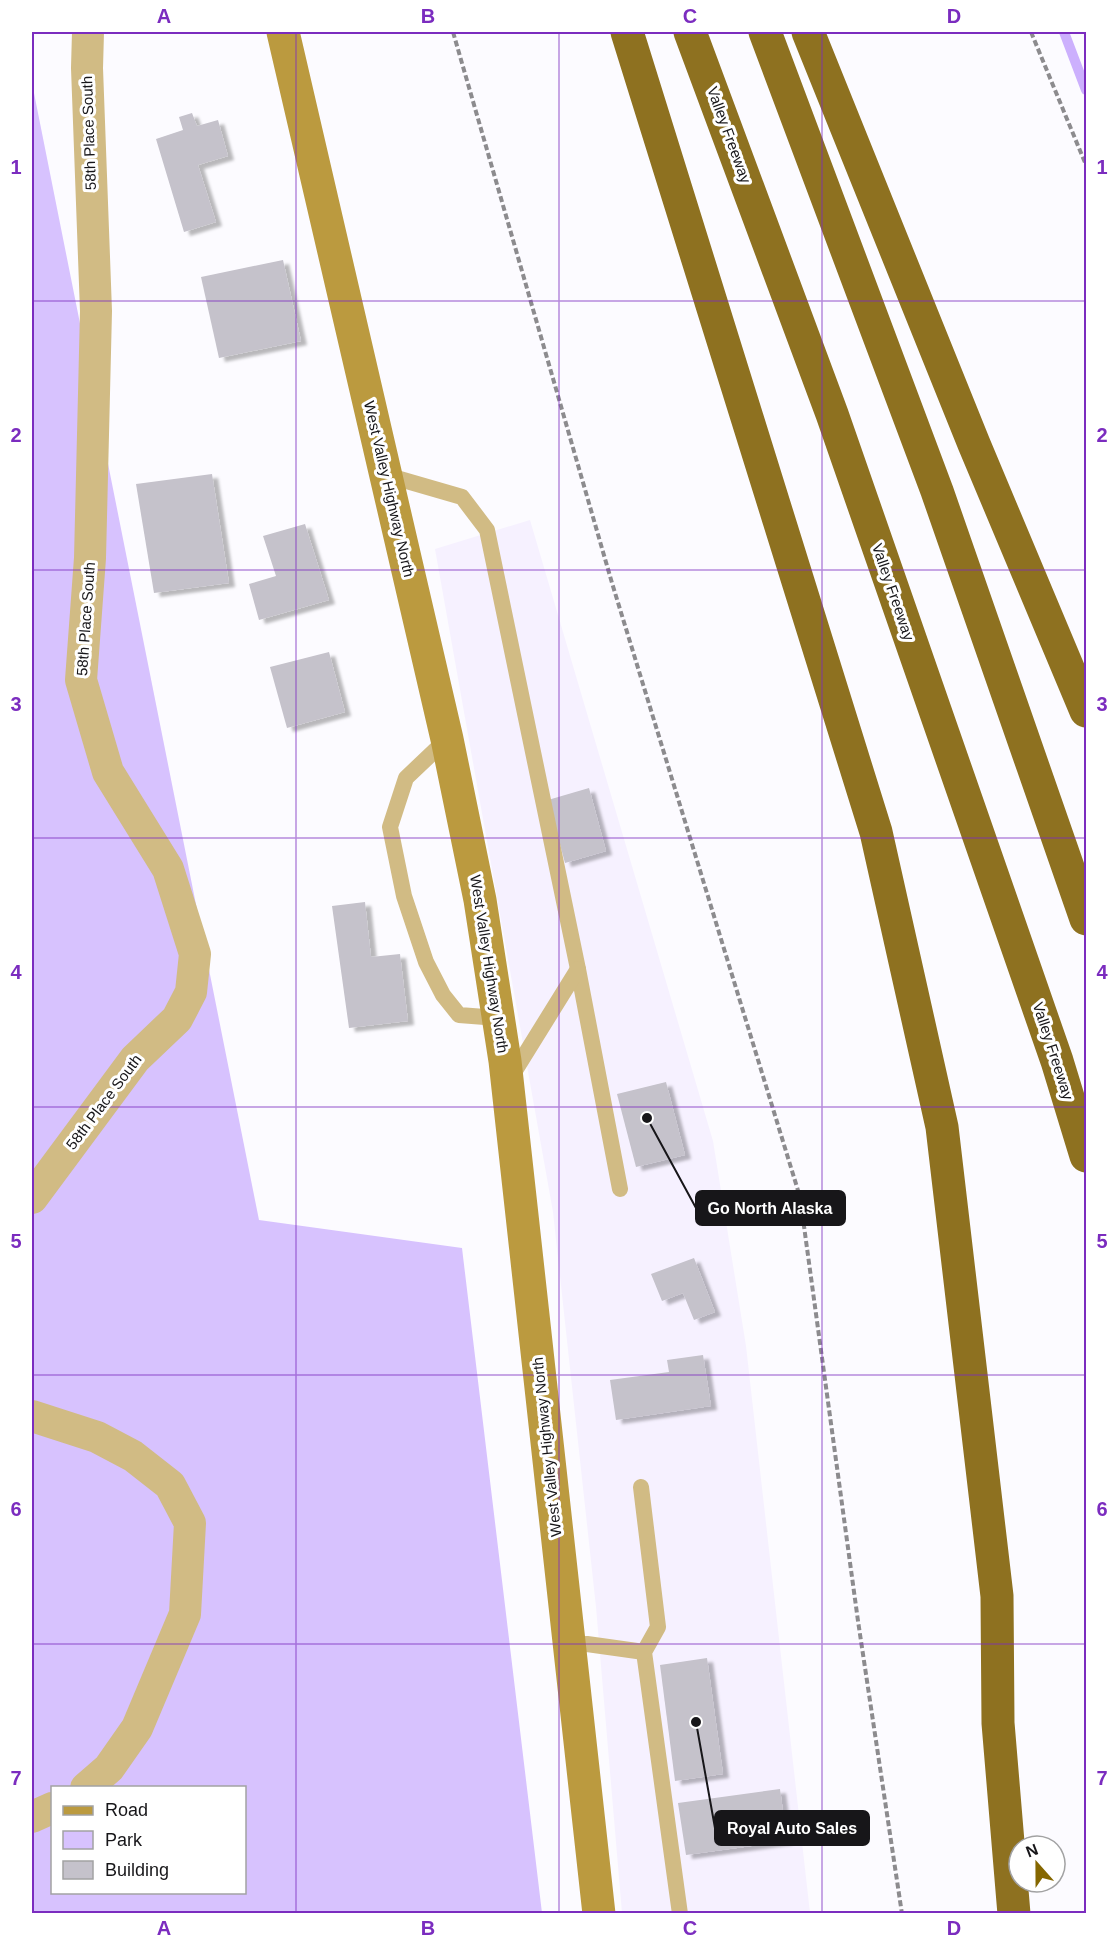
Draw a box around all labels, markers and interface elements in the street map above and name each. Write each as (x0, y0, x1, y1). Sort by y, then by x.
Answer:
text: A (157, 5, 171, 27)
text: B (421, 5, 435, 27)
text: C (683, 5, 697, 27)
text: D (947, 5, 961, 27)
street label: 58th Place South (78, 76, 99, 190)
street label: Valley Freeway (704, 84, 755, 186)
text: 1 (10, 156, 22, 178)
text: 1 (1096, 156, 1108, 178)
street label: West Valley Highway North (361, 399, 418, 579)
text: 2 (10, 424, 22, 446)
text: 2 (1096, 424, 1108, 446)
street label: Valley Freeway (869, 541, 918, 643)
street label: 58th Place South (73, 561, 98, 677)
text: 3 (10, 693, 22, 715)
text: 3 (1096, 693, 1108, 715)
street label: West Valley Highway North (467, 874, 512, 1054)
text: 4 (10, 961, 22, 983)
text: 4 (1096, 961, 1108, 983)
street label: Valley Freeway (1030, 1000, 1077, 1102)
street label: 58th Place South (62, 1051, 145, 1152)
callout: Go North Alaska (696, 1191, 845, 1225)
text: Go North Alaska (708, 1200, 832, 1217)
text: 5 (10, 1230, 22, 1252)
text: 5 (1096, 1230, 1108, 1252)
street label: West Valley Highway North (529, 1356, 564, 1538)
text: 6 (10, 1498, 22, 1520)
text: 6 (1096, 1498, 1108, 1520)
text: 7 (10, 1767, 22, 1789)
text: 7 (1096, 1767, 1108, 1789)
legend (51, 1786, 246, 1894)
text: Road (105, 1800, 148, 1820)
callout: Royal Auto Sales (715, 1811, 869, 1845)
text: Royal Auto Sales (727, 1820, 857, 1837)
text: Park (105, 1830, 143, 1850)
north arrow (1007, 1834, 1067, 1894)
text: N (1023, 1840, 1040, 1860)
text: Building (105, 1860, 169, 1880)
text: A (157, 1917, 171, 1939)
text: B (421, 1917, 435, 1939)
text: C (683, 1917, 697, 1939)
text: D (947, 1917, 961, 1939)

